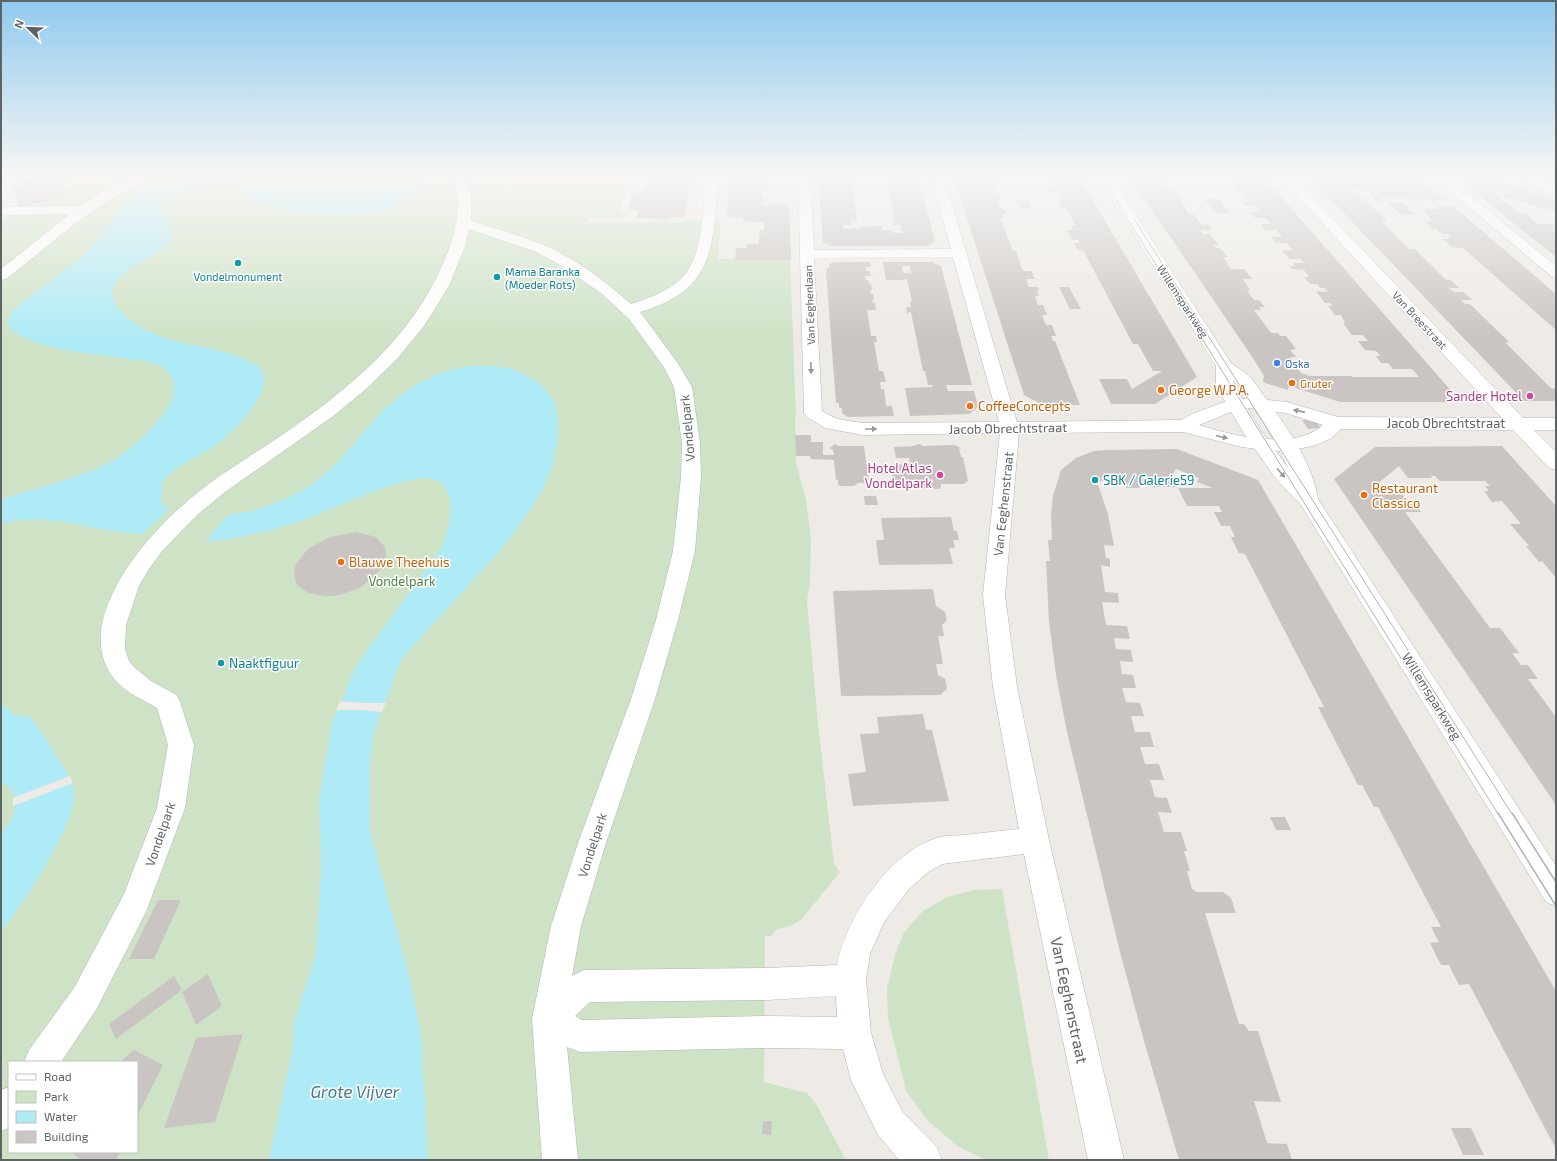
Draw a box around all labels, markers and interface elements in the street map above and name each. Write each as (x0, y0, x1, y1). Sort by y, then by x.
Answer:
north arrow (8, 8, 48, 48)
text: N (11, 18, 26, 30)
marker: Vondelmonument (233, 258, 243, 268)
street label: Willemsparkweg (1155, 262, 1211, 340)
place label: Mama Baranka (Moeder Rots) (505, 265, 580, 291)
street label: Van Eeghenlaan (801, 265, 817, 345)
place label: Vondelmonument (193, 270, 283, 283)
marker: Mama Baranka (Moeder Rots) (492, 272, 502, 282)
street label: Van Breestraat (1390, 288, 1450, 352)
place label: Oska (1285, 357, 1310, 370)
marker: Oska (1272, 358, 1282, 368)
one-way arrow (808, 362, 815, 374)
place label: Gruter (1300, 377, 1333, 390)
marker: Gruter (1287, 378, 1297, 388)
place label: George W.P.A. (1169, 382, 1249, 398)
marker: George W.P.A. (1156, 385, 1166, 395)
place label: Sander Hotel (1446, 388, 1522, 404)
marker: Sander Hotel (1525, 391, 1535, 401)
street label: Vondelpark (676, 393, 698, 462)
place label: CoffeeConcepts (978, 398, 1071, 414)
marker: CoffeeConcepts (965, 401, 975, 411)
one-way arrow (1292, 408, 1305, 414)
street label: Jacob Obrechtstraat (1387, 415, 1505, 431)
street label: Jacob Obrechtstraat (949, 419, 1067, 437)
one-way arrow (865, 426, 878, 432)
one-way arrow (1216, 434, 1228, 440)
street label: Van Eeghenstraat (990, 451, 1016, 557)
place label: Hotel Atlas Vondelpark (865, 460, 932, 491)
one-way arrow (1276, 468, 1285, 477)
marker: Hotel Atlas Vondelpark (935, 470, 945, 480)
place label: SBK / Galerie59 (1103, 472, 1194, 488)
marker: SBK / Galerie59 (1090, 475, 1100, 485)
place label: Restaurant Classico (1372, 480, 1438, 511)
marker: Restaurant Classico (1359, 490, 1369, 500)
place label: Blauwe Theehuis (349, 554, 450, 570)
marker: Blauwe Theehuis (336, 557, 346, 567)
park label: Vondelpark (368, 573, 436, 589)
street label: Willemsparkweg (1399, 649, 1465, 743)
place label: Naaktfiguur (229, 655, 299, 671)
marker: Naaktfiguur (216, 658, 226, 668)
street label: Vondelpark (142, 799, 179, 868)
street label: Vondelpark (574, 810, 610, 879)
street label: Van Eeghenstraat (1047, 935, 1093, 1065)
legend (8, 1061, 138, 1153)
text: Road (44, 1069, 72, 1083)
water label: Grote Vijver (310, 1081, 400, 1102)
text: Park (44, 1089, 69, 1103)
text: Water (44, 1109, 78, 1123)
text: Building (44, 1129, 89, 1143)

